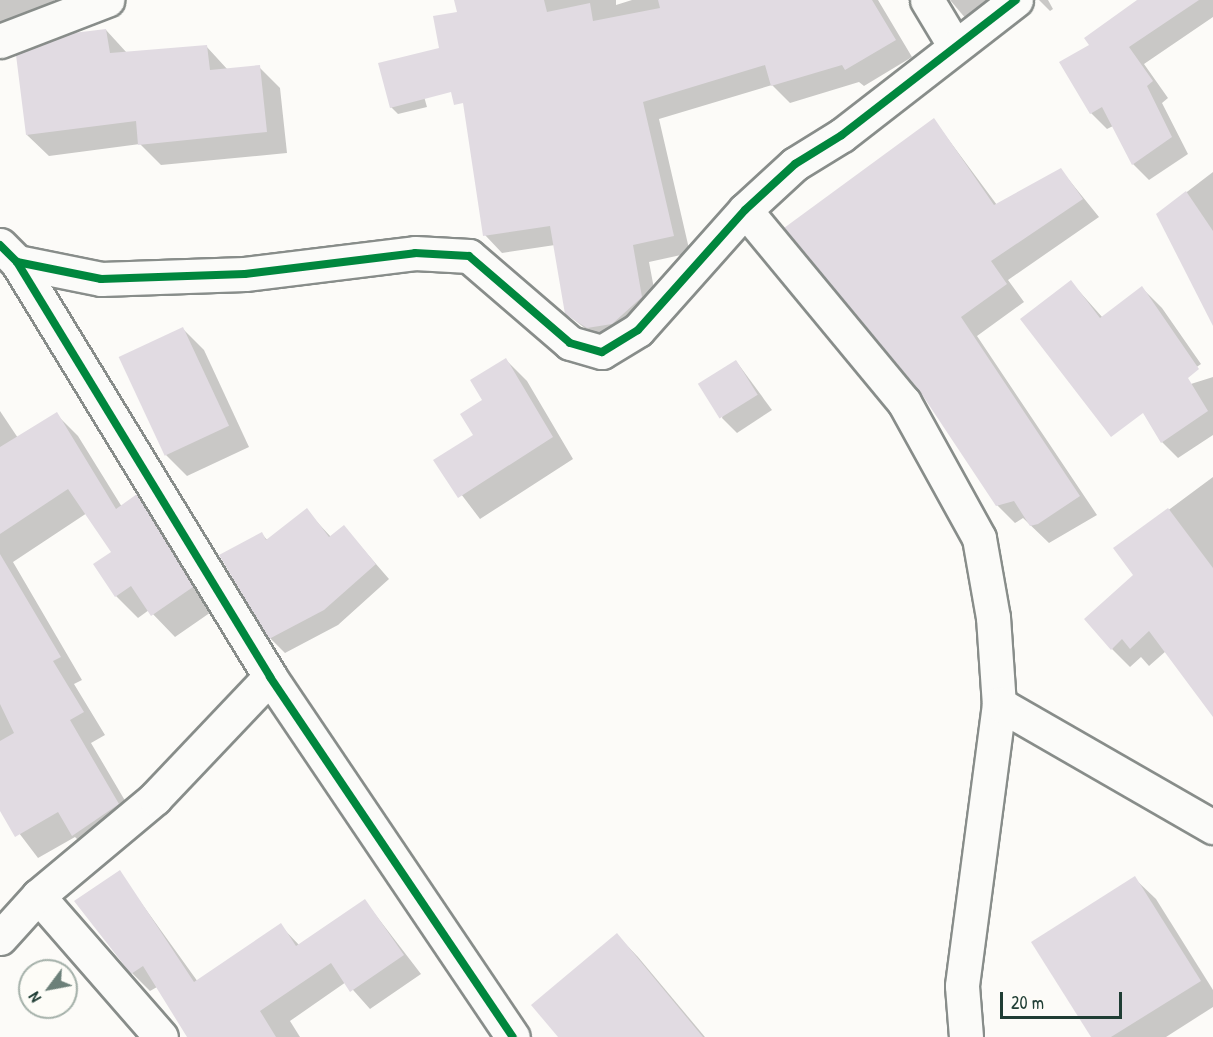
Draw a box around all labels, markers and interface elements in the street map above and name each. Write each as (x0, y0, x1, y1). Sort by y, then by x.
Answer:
north arrow (18, 959, 78, 1019)
scale bar (1003, 980, 1124, 1018)
text: N (23, 988, 46, 1007)
text: 20 m (1011, 990, 1044, 1015)

